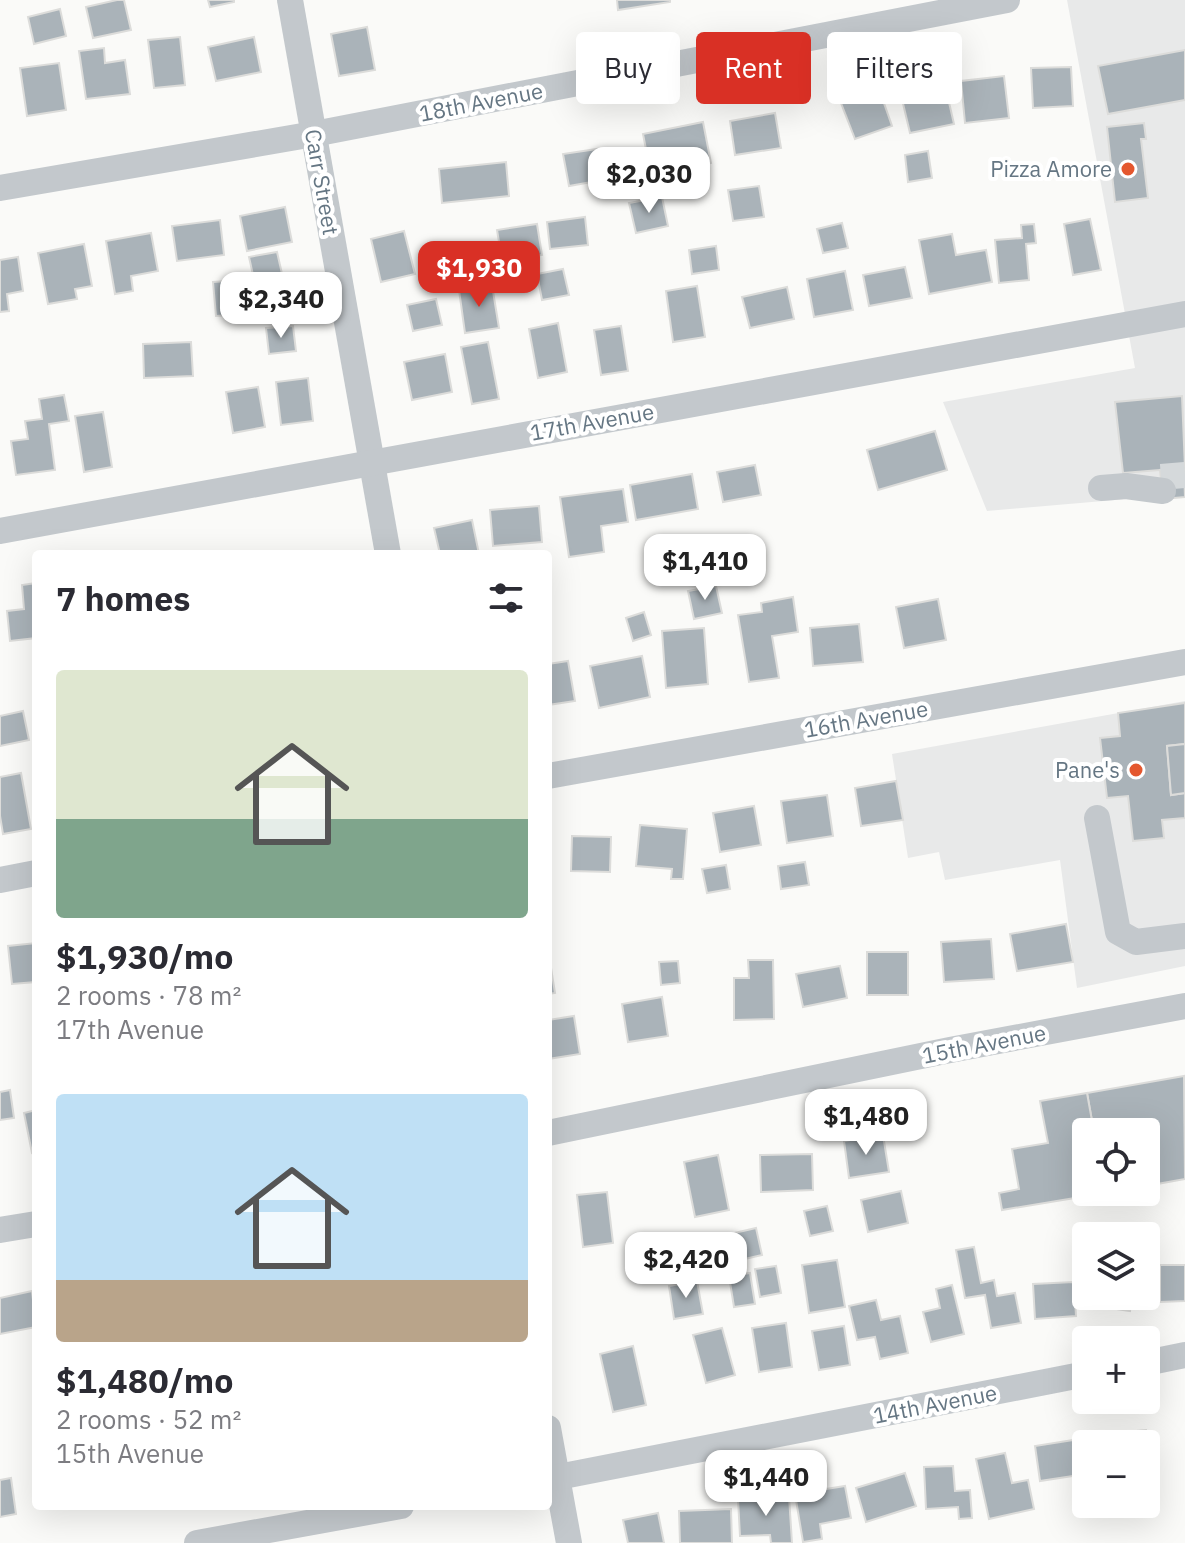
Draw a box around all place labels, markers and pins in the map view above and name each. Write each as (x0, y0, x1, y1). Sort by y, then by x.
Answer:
pin: $2,030 (584, 147, 714, 215)
place label: Pizza Amore (990, 154, 1112, 183)
marker: Pizza Amore (1119, 160, 1137, 178)
pin: $1,930 (414, 241, 544, 309)
pin: $2,340 (216, 272, 346, 340)
pin: $1,410 (640, 534, 770, 602)
place label: Pane's (1055, 755, 1120, 784)
marker: Pane's (1127, 761, 1145, 779)
pin: $1,480 (801, 1089, 931, 1157)
pin: $2,420 (621, 1232, 751, 1300)
pin: $1,440 (701, 1450, 831, 1518)

